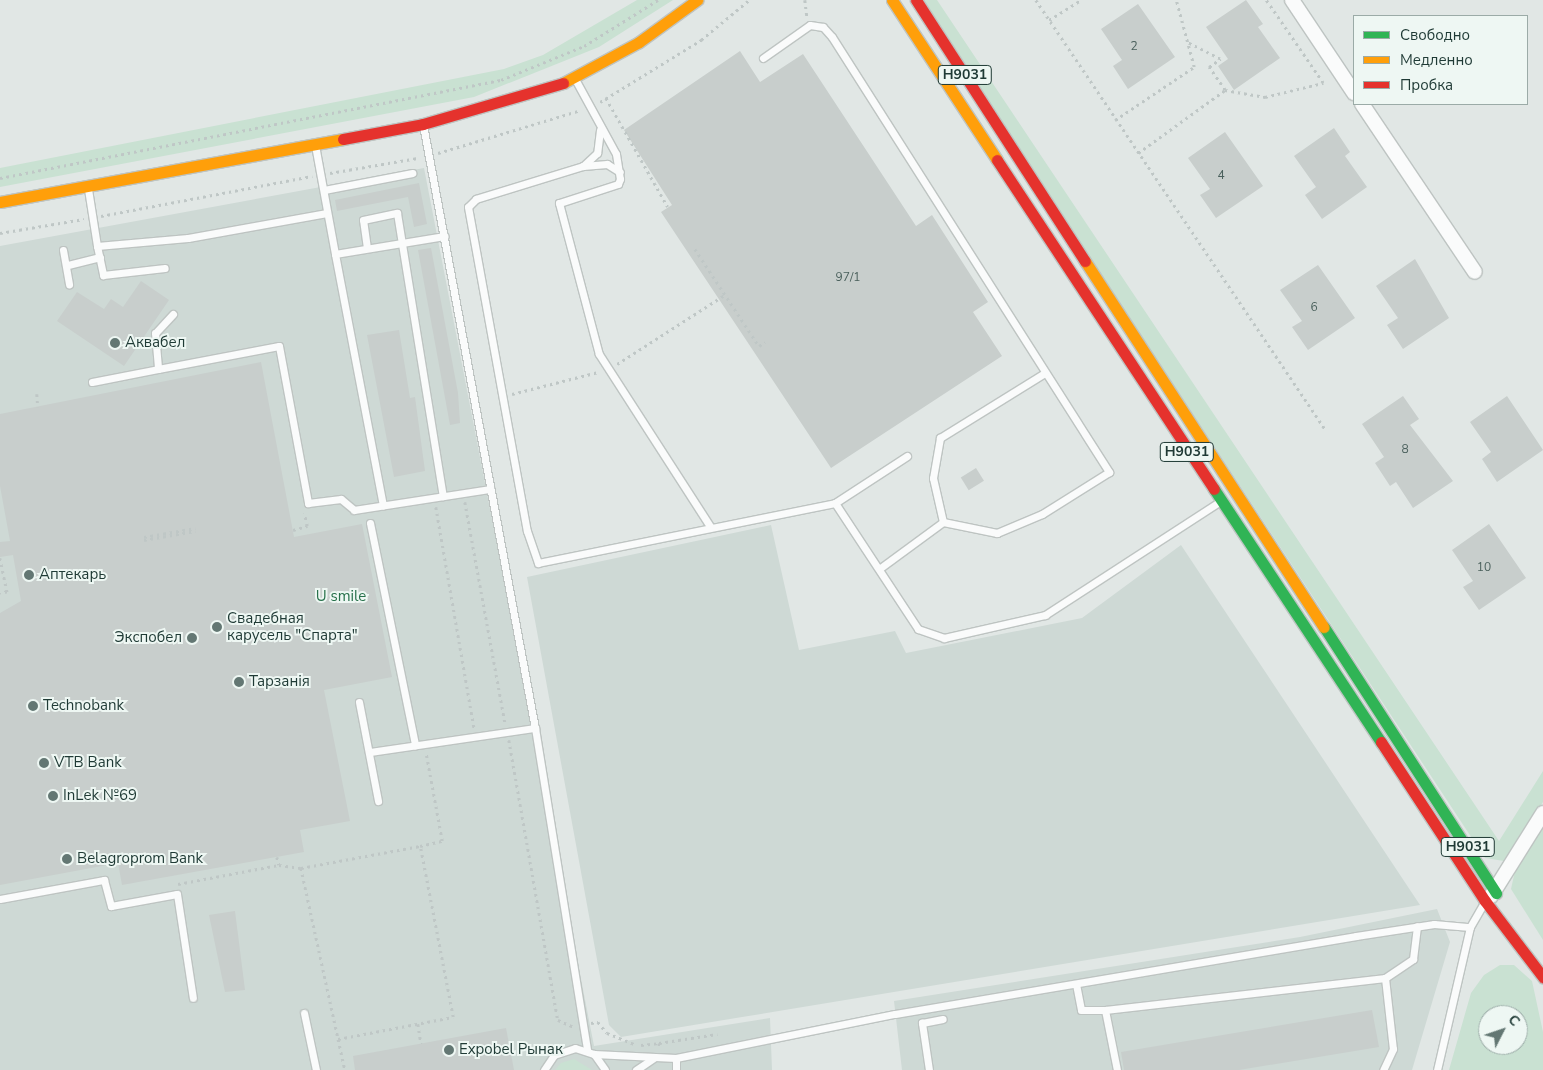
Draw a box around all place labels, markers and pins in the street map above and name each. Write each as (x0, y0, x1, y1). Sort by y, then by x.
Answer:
place label: Аквабел (125, 334, 185, 352)
marker: Аквабел (109, 337, 121, 349)
place label: Аптекарь (39, 566, 106, 584)
marker: Аптекарь (23, 569, 35, 581)
place label: Свадебная карусель "Спарта" (227, 609, 358, 644)
marker: Свадебная карусель "Спарта" (211, 621, 223, 633)
place label: Экспобел (114, 629, 182, 647)
marker: Экспобел (186, 632, 198, 644)
place label: Тарзанія (249, 673, 310, 691)
marker: Тарзанія (233, 676, 245, 688)
place label: Technobank (43, 697, 124, 715)
marker: Technobank (27, 700, 39, 712)
place label: VTB Bank (54, 754, 122, 772)
marker: VTB Bank (38, 757, 50, 769)
place label: InLek №69 (63, 787, 137, 805)
marker: InLek №69 (47, 790, 59, 802)
place label: Belagroprom Bank (77, 850, 203, 868)
marker: Belagroprom Bank (61, 853, 73, 865)
place label: Expobel Рынак (459, 1041, 563, 1059)
marker: Expobel Рынак (443, 1044, 455, 1056)

